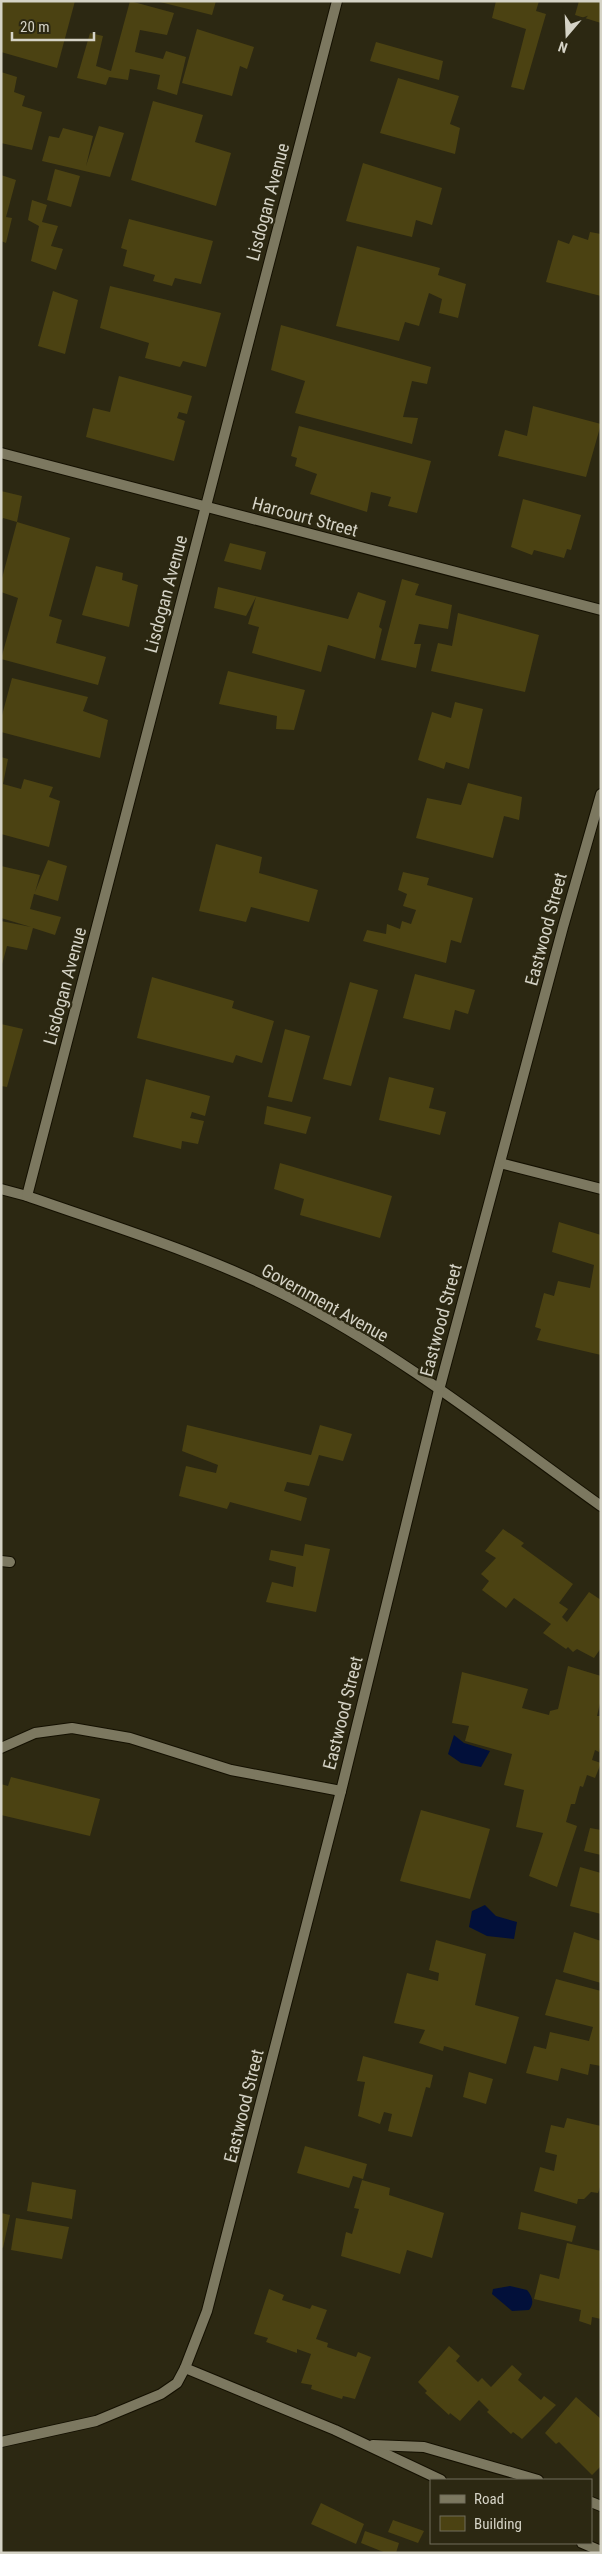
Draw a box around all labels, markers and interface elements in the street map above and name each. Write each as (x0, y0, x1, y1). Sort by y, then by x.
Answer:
scale bar (12, 10, 95, 42)
north arrow (542, 10, 592, 60)
text: 20 m (20, 18, 50, 36)
text: N (556, 38, 569, 56)
street label: Lisdogan Avenue (242, 141, 293, 263)
street label: Harcourt Street (250, 492, 360, 541)
street label: Lisdogan Avenue (140, 533, 191, 655)
street label: Eastwood Street (520, 870, 571, 988)
street label: Lisdogan Avenue (39, 925, 90, 1047)
street label: Government Avenue (258, 1259, 392, 1346)
street label: Eastwood Street (415, 1261, 466, 1379)
street label: Eastwood Street (318, 1654, 367, 1772)
street label: Eastwood Street (219, 2047, 268, 2165)
legend (430, 2479, 592, 2544)
text: Road (474, 2490, 504, 2508)
text: Building (474, 2515, 522, 2533)

